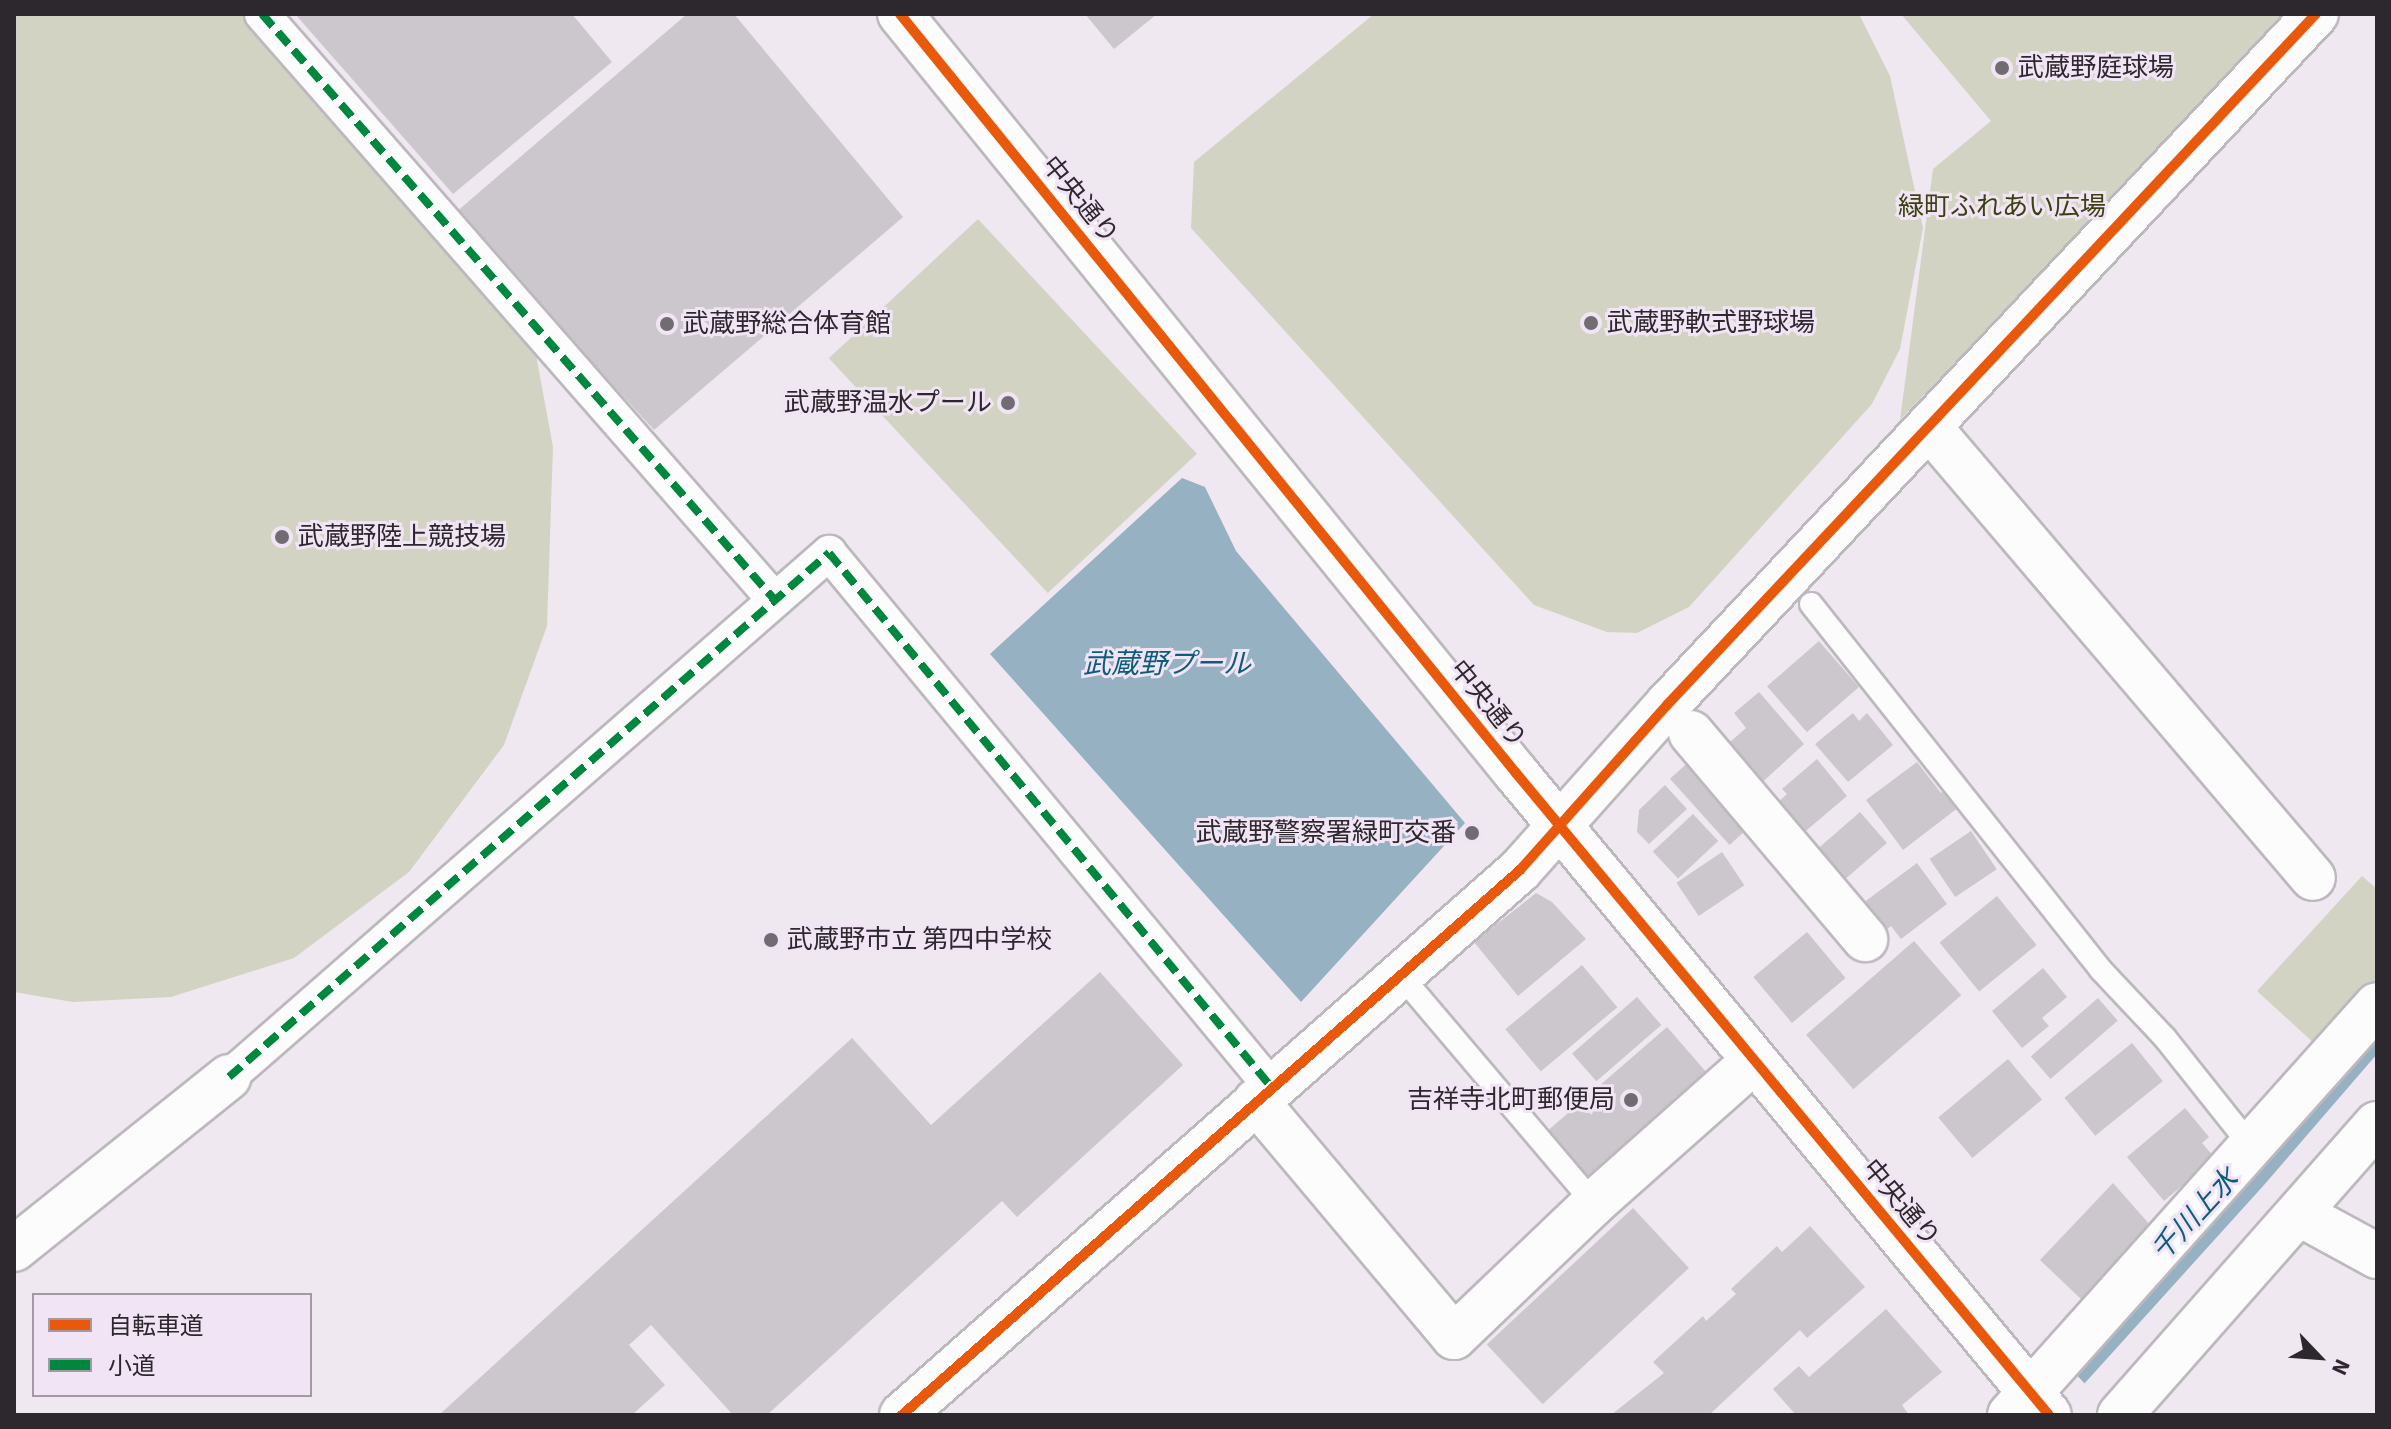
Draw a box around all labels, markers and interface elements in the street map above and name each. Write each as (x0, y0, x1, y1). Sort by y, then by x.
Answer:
place label: 武蔵野庭球場 (2018, 52, 2174, 84)
marker: 武蔵野庭球場 (1993, 59, 2011, 77)
street label: 中央通り (1035, 150, 1125, 250)
park label: 緑町ふれあい広場 (1898, 191, 2106, 223)
place label: 武蔵野軟式野球場 (1607, 307, 1815, 339)
place label: 武蔵野総合体育館 (683, 308, 891, 340)
marker: 武蔵野軟式野球場 (1582, 314, 1600, 332)
marker: 武蔵野総合体育館 (658, 315, 676, 333)
place label: 武蔵野温水プール (784, 387, 992, 419)
marker: 武蔵野温水プール (999, 394, 1017, 412)
place label: 武蔵野陸上競技場 (298, 521, 506, 553)
marker: 武蔵野陸上競技場 (273, 528, 291, 546)
water label: 武蔵野プール (1083, 647, 1251, 681)
street label: 中央通り (1443, 654, 1533, 754)
place label: 武蔵野警察署緑町交番 (1196, 817, 1456, 849)
marker: 武蔵野警察署緑町交番 (1463, 824, 1481, 842)
place label: 武蔵野市立 第四中学校 (787, 924, 1052, 956)
marker: 武蔵野市立 第四中学校 (762, 931, 780, 949)
place label: 吉祥寺北町郵便局 (1407, 1084, 1615, 1116)
marker: 吉祥寺北町郵便局 (1622, 1091, 1640, 1109)
street label: 中央通り (1856, 1153, 1946, 1253)
water label: 千川上水 (2145, 1163, 2245, 1267)
legend (32, 1293, 312, 1397)
text: 自転車道 (108, 1309, 204, 1344)
north arrow (2279, 1317, 2359, 1397)
text: 小道 (108, 1349, 156, 1384)
text: N (2323, 1354, 2358, 1381)

